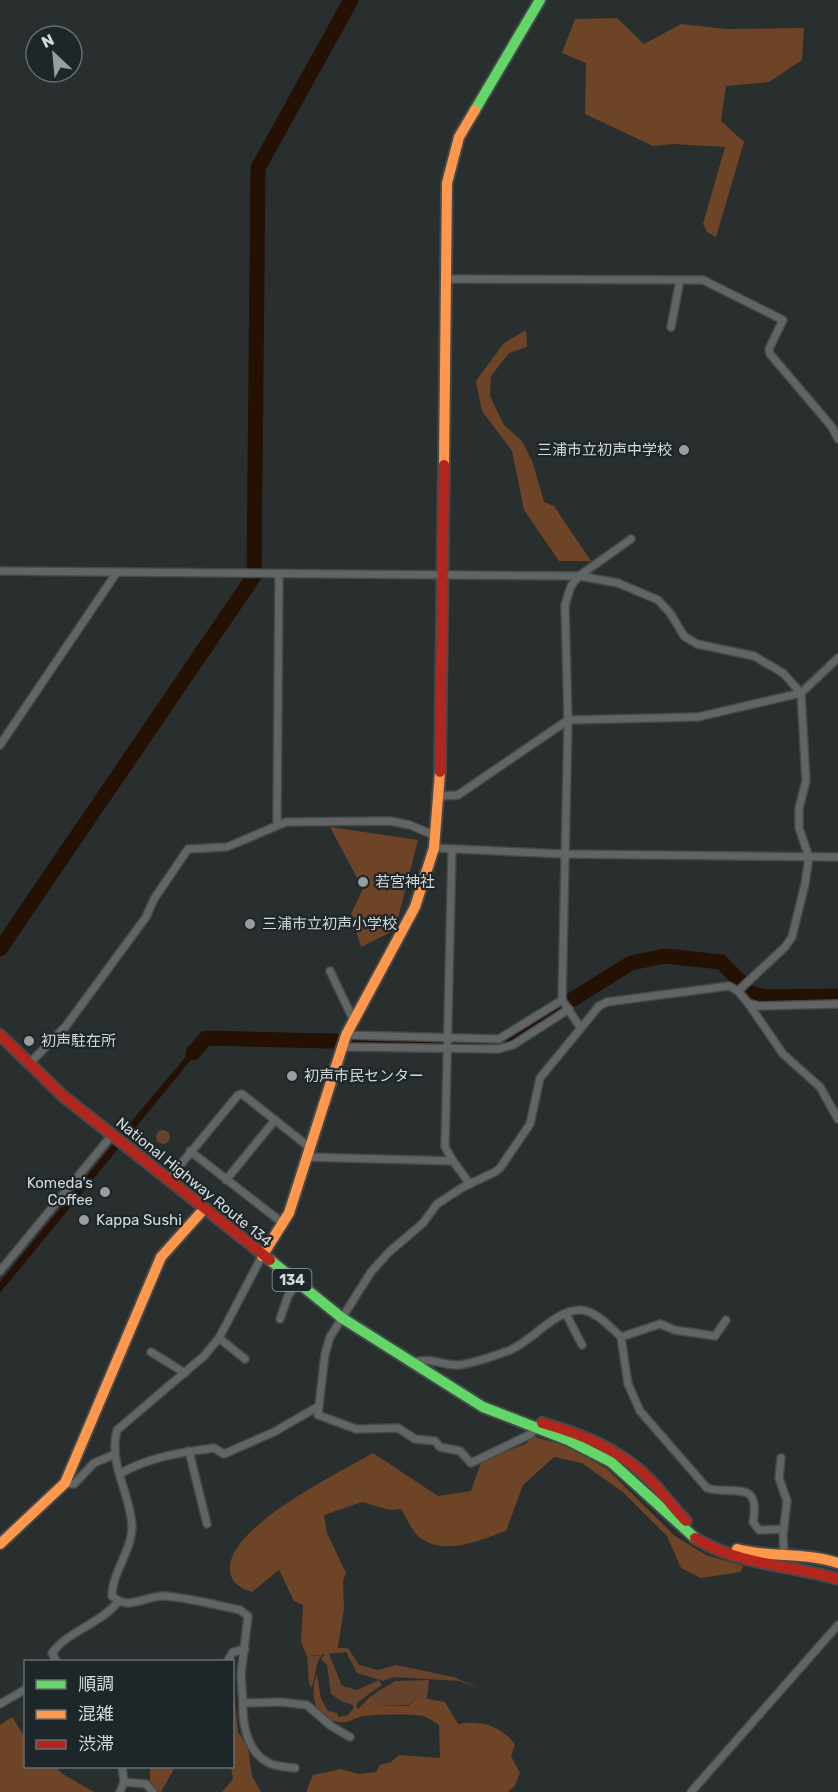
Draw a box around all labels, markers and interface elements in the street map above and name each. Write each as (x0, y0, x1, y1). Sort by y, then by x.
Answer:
north arrow (24, 24, 84, 84)
text: N (38, 30, 57, 52)
place label: 三浦市立初声中学校 (537, 441, 672, 459)
marker: 三浦市立初声中学校 (677, 443, 691, 457)
place label: 若宮神社 (375, 873, 435, 891)
marker: 若宮神社 (356, 875, 370, 889)
place label: 三浦市立初声小学校 (262, 915, 397, 933)
marker: 三浦市立初声小学校 (243, 917, 257, 931)
place label: 初声駐在所 (41, 1032, 116, 1050)
marker: 初声駐在所 (22, 1034, 36, 1048)
place label: 初声市民センター (304, 1067, 424, 1085)
marker: 初声市民センター (285, 1069, 299, 1083)
street label: National Highway Route 134 (112, 1114, 276, 1250)
place label: Komeda's Coffee (27, 1174, 93, 1209)
marker: Komeda's Coffee (98, 1185, 112, 1199)
place label: Kappa Sushi (96, 1211, 182, 1229)
marker: Kappa Sushi (77, 1213, 91, 1227)
road number: 134 (272, 1269, 312, 1291)
legend (24, 1660, 234, 1768)
text: 順調 (78, 1673, 114, 1695)
text: 混雑 (78, 1703, 114, 1725)
text: 渋滞 (78, 1733, 114, 1755)

